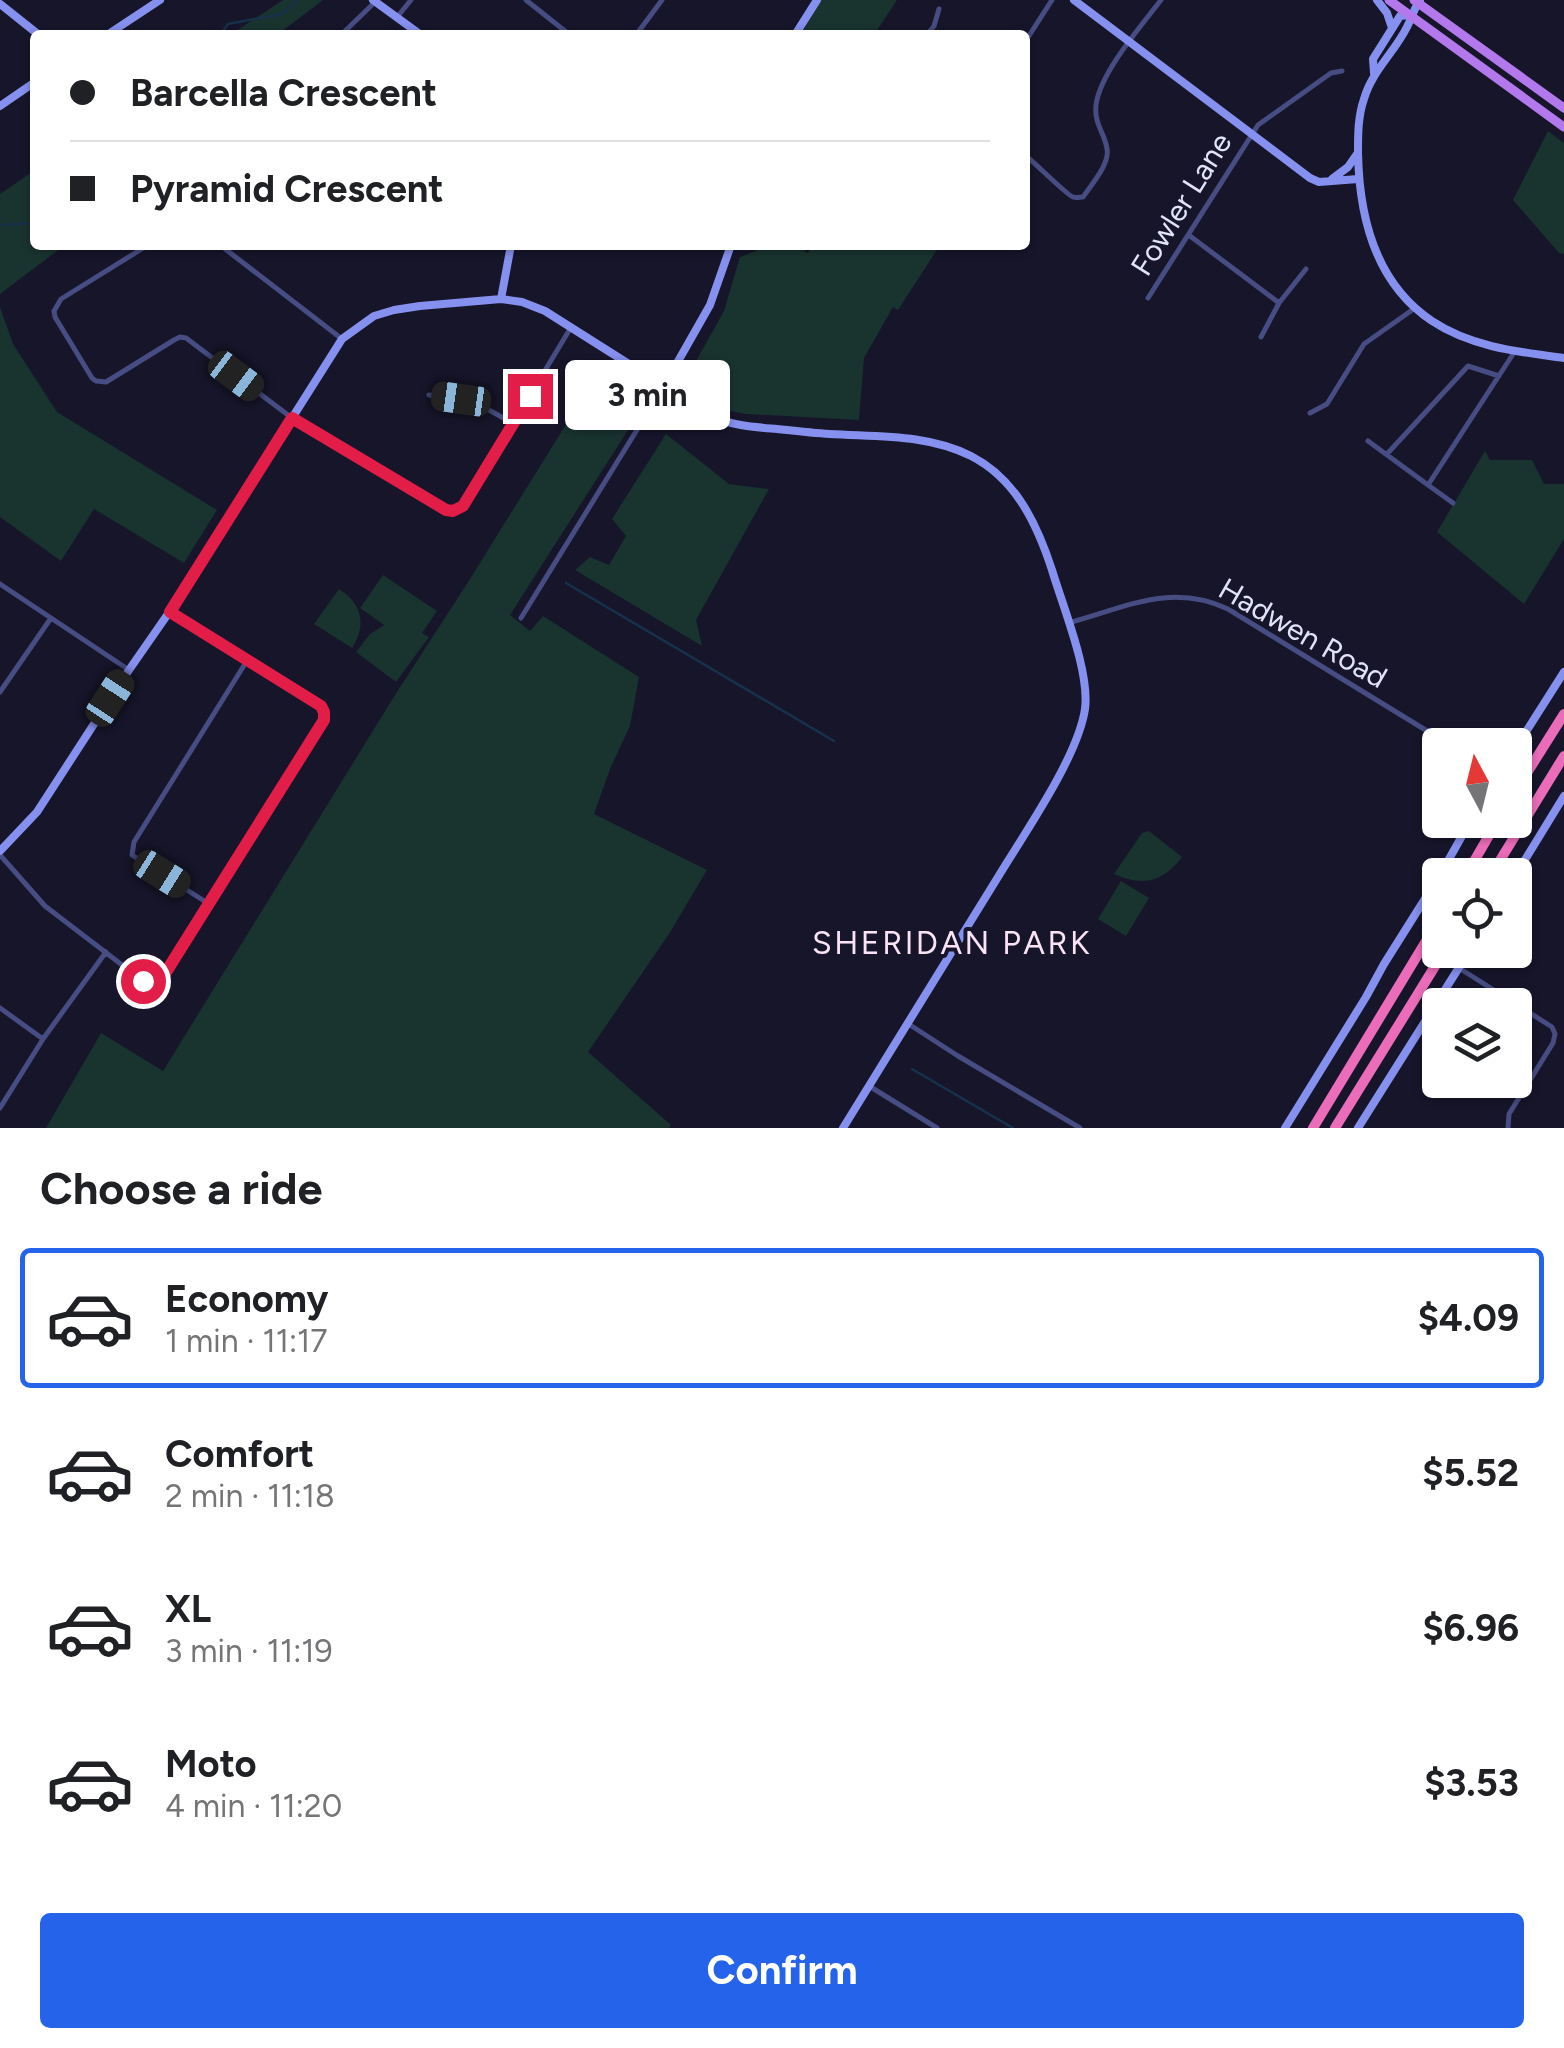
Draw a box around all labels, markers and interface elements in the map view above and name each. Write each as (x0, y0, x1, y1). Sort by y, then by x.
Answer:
text: Barcella Crescent (130, 70, 437, 116)
street label: Fowler Lane (1123, 126, 1239, 282)
text: Pyramid Crescent (130, 166, 444, 212)
car (203, 346, 269, 406)
callout: 3 min (565, 361, 730, 431)
route end (508, 374, 553, 419)
text: 3 min (608, 376, 687, 414)
car (429, 380, 493, 418)
street label: Hadwen Road (1212, 570, 1394, 696)
car (81, 665, 139, 731)
north arrow (1422, 728, 1532, 838)
map controls (1422, 728, 1532, 1098)
car (129, 845, 195, 903)
button: locate (1422, 858, 1532, 968)
district label: SHERIDAN PARK (812, 924, 1092, 962)
route start (121, 959, 166, 1004)
button: layers (1422, 988, 1532, 1098)
text: Choose a ride (40, 1161, 322, 1215)
icon: car (45, 1273, 135, 1363)
text: Economy (165, 1276, 328, 1322)
text: $4.09 (1418, 1295, 1519, 1341)
text: 1 min · 11:17 (165, 1322, 328, 1360)
icon: car (45, 1428, 135, 1518)
text: Comfort (165, 1431, 314, 1477)
text: $5.52 (1422, 1450, 1519, 1496)
text: 2 min · 11:18 (165, 1477, 335, 1515)
icon: car (45, 1583, 135, 1673)
text: XL (165, 1586, 211, 1632)
text: $6.96 (1422, 1605, 1519, 1651)
text: 3 min · 11:19 (165, 1632, 333, 1670)
icon: car (45, 1738, 135, 1828)
text: Moto (165, 1741, 257, 1787)
text: $3.53 (1424, 1760, 1519, 1806)
text: 4 min · 11:20 (165, 1787, 342, 1825)
button: Confirm (40, 1913, 1524, 2028)

